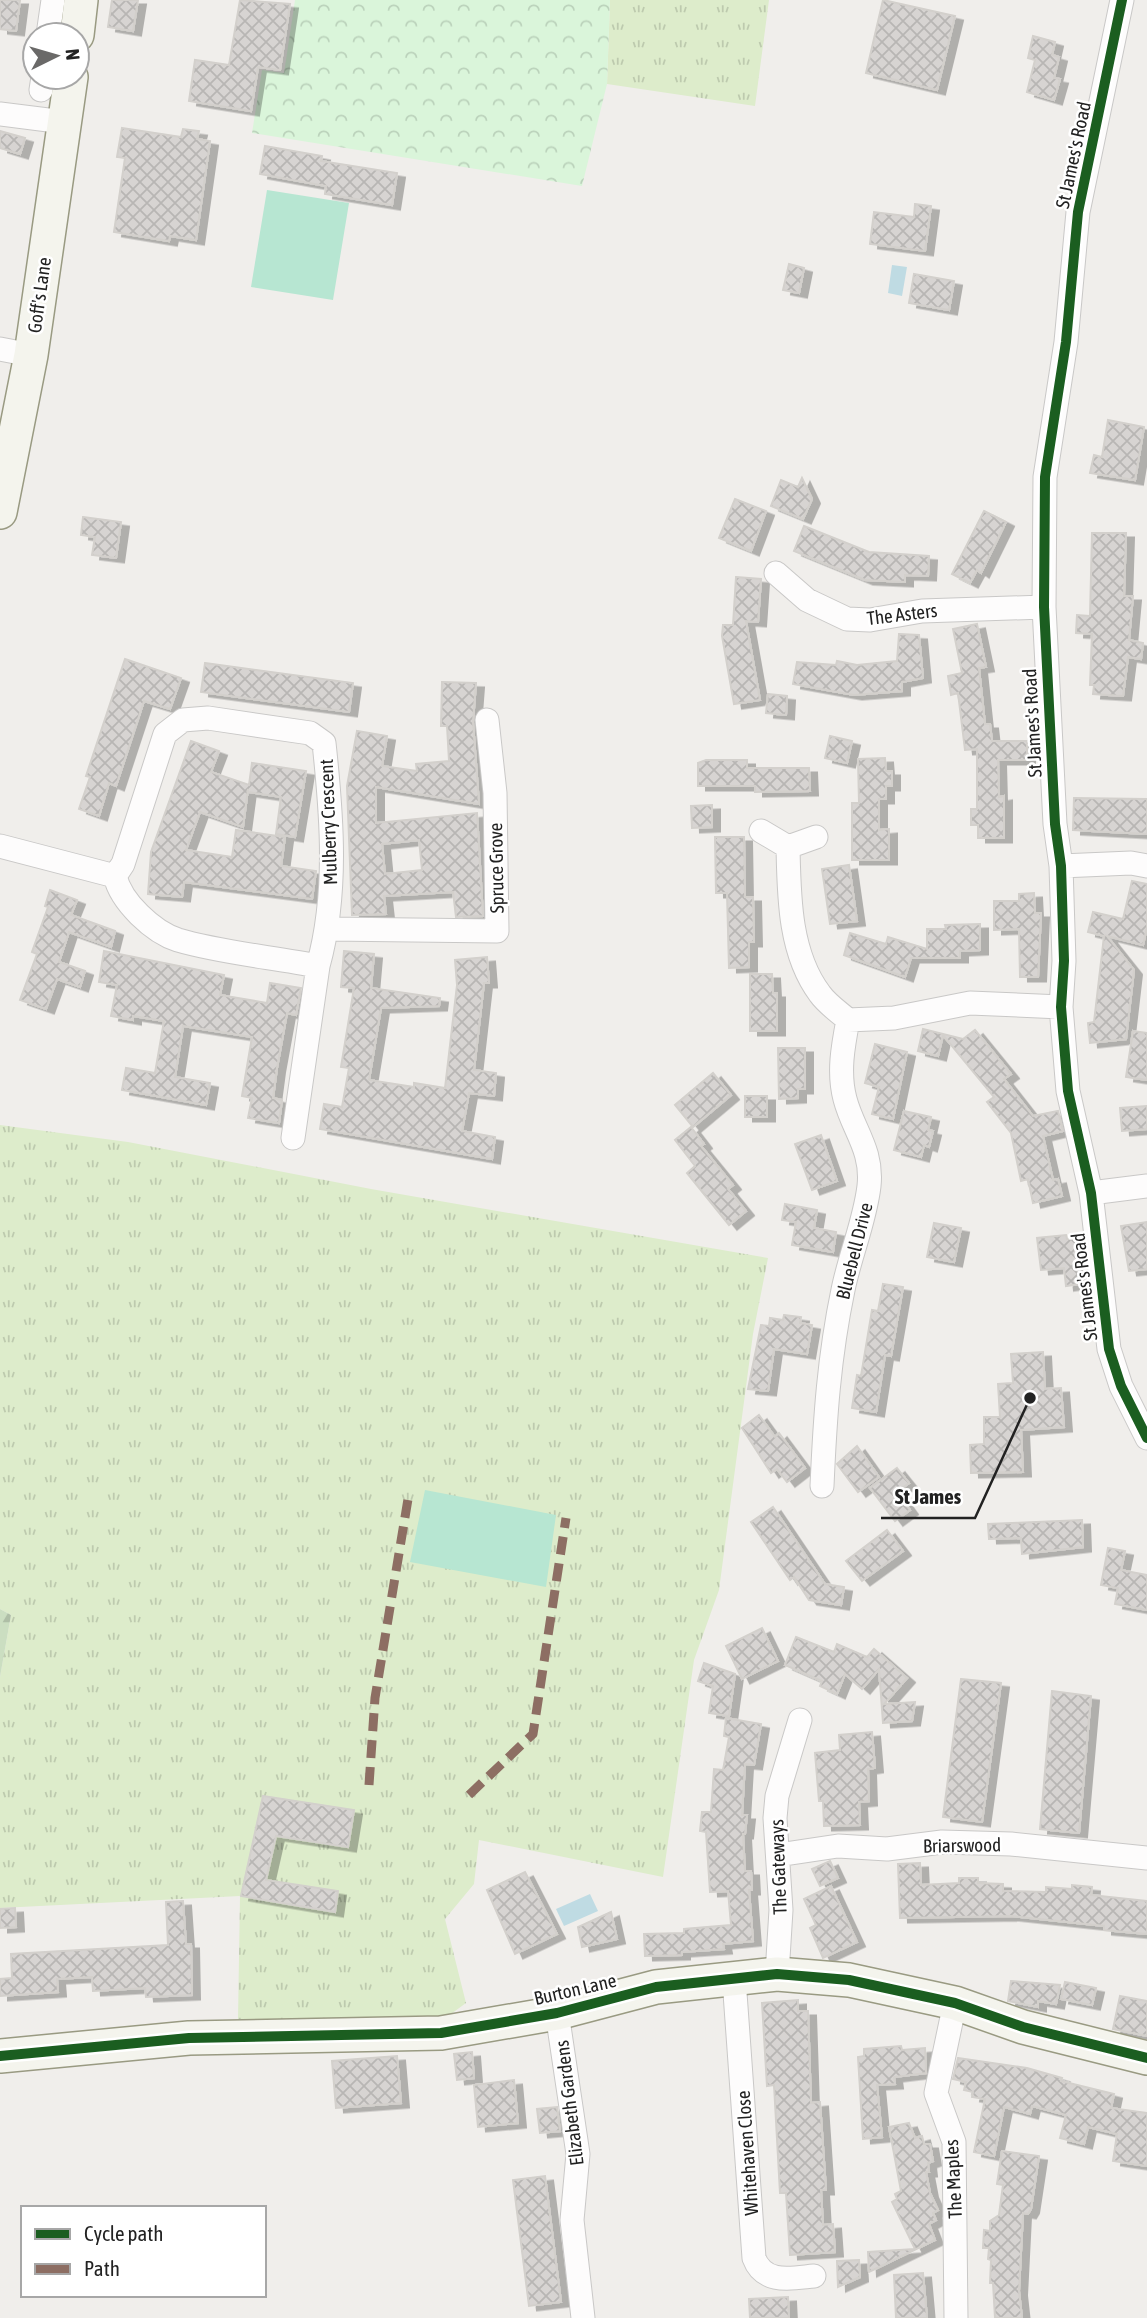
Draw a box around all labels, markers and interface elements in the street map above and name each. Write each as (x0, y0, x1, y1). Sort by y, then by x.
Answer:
north arrow (21, 21, 91, 91)
text: N (61, 48, 84, 61)
street label: St James's Road (1051, 100, 1095, 210)
street label: Goff's Lane (23, 256, 55, 334)
street label: The Asters (866, 599, 939, 629)
street label: St James's Road (1018, 668, 1046, 778)
street label: Mulberry Crescent (315, 759, 341, 885)
street label: Spruce Grove (484, 822, 508, 914)
street label: Bluebell Drive (831, 1200, 877, 1302)
street label: St James's Road (1066, 1232, 1102, 1342)
callout: St James (881, 1476, 975, 1518)
text: St James (895, 1484, 962, 1508)
street label: The Gateways (765, 1819, 791, 1915)
street label: Briarswood (923, 1833, 1001, 1857)
street label: Burton Lane (532, 1969, 618, 2009)
street label: Elizabeth Gardens (550, 2039, 588, 2167)
street label: Whitehaven Close (732, 2090, 762, 2216)
street label: The Maples (940, 2139, 966, 2219)
legend (21, 2206, 266, 2297)
text: Cycle path (84, 2221, 163, 2245)
text: Path (84, 2256, 120, 2280)

